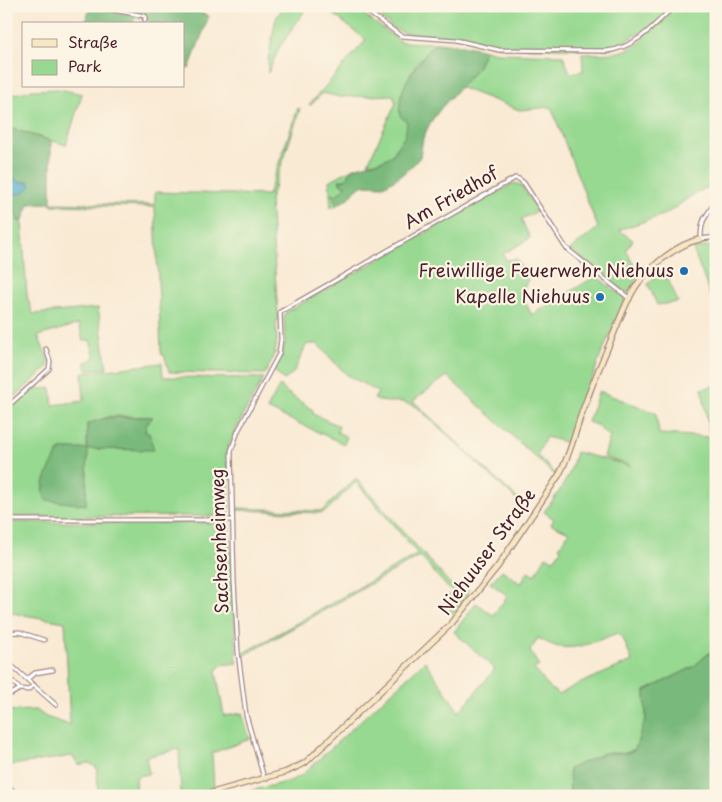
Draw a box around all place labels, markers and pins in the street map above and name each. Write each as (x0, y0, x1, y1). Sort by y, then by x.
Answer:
place label: Freiwillige Feuerwehr Niehuus (418, 256, 674, 283)
marker: Freiwillige Feuerwehr Niehuus (678, 265, 690, 277)
place label: Kapelle Niehuus (455, 282, 590, 309)
marker: Kapelle Niehuus (594, 291, 606, 303)

